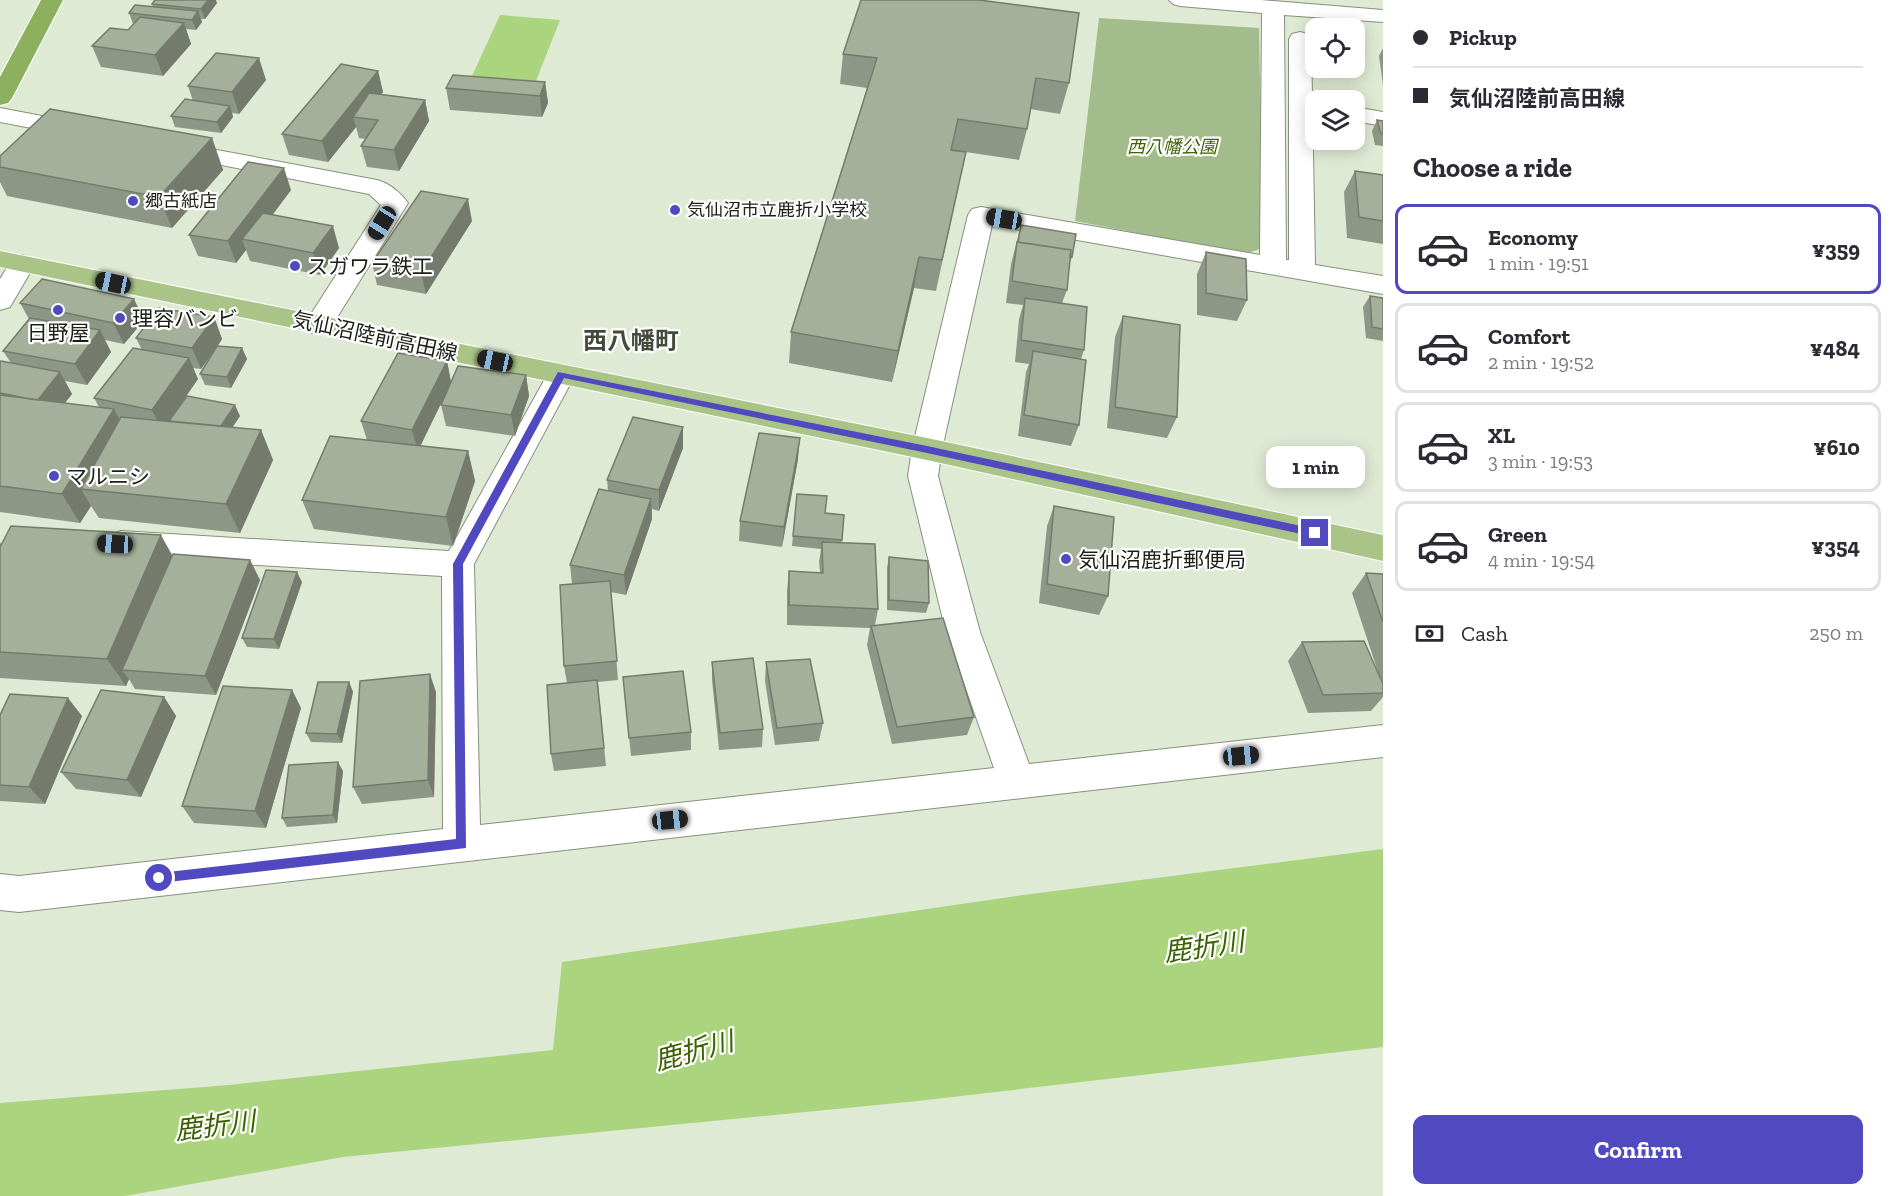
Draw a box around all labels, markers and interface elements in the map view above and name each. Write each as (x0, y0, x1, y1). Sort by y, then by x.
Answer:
map controls (1305, 18, 1365, 150)
button: locate (1305, 18, 1365, 78)
text: Pickup (1449, 24, 1517, 51)
text: 気仙沼陸前高田線 (1449, 85, 1625, 112)
button: layers (1305, 90, 1365, 150)
park label: 西八幡公園 (1127, 136, 1220, 158)
text: Choose a ride (1413, 152, 1572, 184)
place label: 郷古紙店 (145, 190, 217, 212)
marker: 郷古紙店 (126, 194, 140, 208)
place label: 気仙沼市立鹿折小学校 (687, 199, 867, 221)
car (365, 203, 399, 243)
marker: 気仙沼市立鹿折小学校 (668, 203, 682, 217)
car (985, 207, 1023, 231)
icon: car (1416, 222, 1470, 276)
text: Economy (1488, 224, 1578, 251)
text: ¥359 (1812, 236, 1860, 263)
text: 1 min · 19:51 (1488, 251, 1589, 275)
place label: スガワラ鉄工 (307, 254, 433, 279)
marker: スガワラ鉄工 (288, 259, 302, 273)
car (94, 270, 132, 296)
marker: 日野屋 (51, 303, 65, 317)
place label: 理容バンビ (132, 306, 238, 331)
street label: 気仙沼陸前高田線 (290, 306, 460, 366)
marker: 理容バンビ (113, 311, 127, 325)
place label: 日野屋 (27, 320, 90, 345)
icon: car (1416, 321, 1470, 375)
text: Comfort (1488, 323, 1570, 350)
district label: 西八幡町 (583, 326, 679, 355)
text: ¥484 (1810, 335, 1860, 362)
car (476, 348, 514, 374)
text: 2 min · 19:52 (1488, 350, 1594, 374)
icon: car (1416, 420, 1470, 474)
text: XL (1488, 422, 1515, 449)
text: ¥610 (1814, 434, 1860, 461)
callout: 1 min (1266, 446, 1364, 488)
text: 3 min · 19:53 (1488, 449, 1593, 473)
text: 1 min (1292, 455, 1339, 479)
place label: マルニシ (66, 464, 150, 489)
marker: マルニシ (47, 469, 61, 483)
route end (1301, 519, 1328, 546)
icon: car (1416, 519, 1470, 573)
text: Green (1488, 521, 1547, 548)
text: ¥354 (1811, 533, 1860, 560)
car (97, 534, 133, 554)
place label: 気仙沼鹿折郵便局 (1078, 547, 1246, 572)
text: 4 min · 19:54 (1488, 548, 1595, 572)
marker: 気仙沼鹿折郵便局 (1059, 552, 1073, 566)
icon: cash (1413, 617, 1446, 650)
text: Cash (1461, 620, 1508, 647)
text: 250 m (1809, 621, 1863, 645)
car (1222, 745, 1260, 767)
car (651, 809, 689, 831)
route start (145, 864, 172, 891)
water label: 鹿折川 (1162, 925, 1249, 968)
water label: 鹿折川 (651, 1024, 740, 1077)
water label: 鹿折川 (173, 1105, 260, 1147)
button: Confirm (1413, 1115, 1863, 1184)

